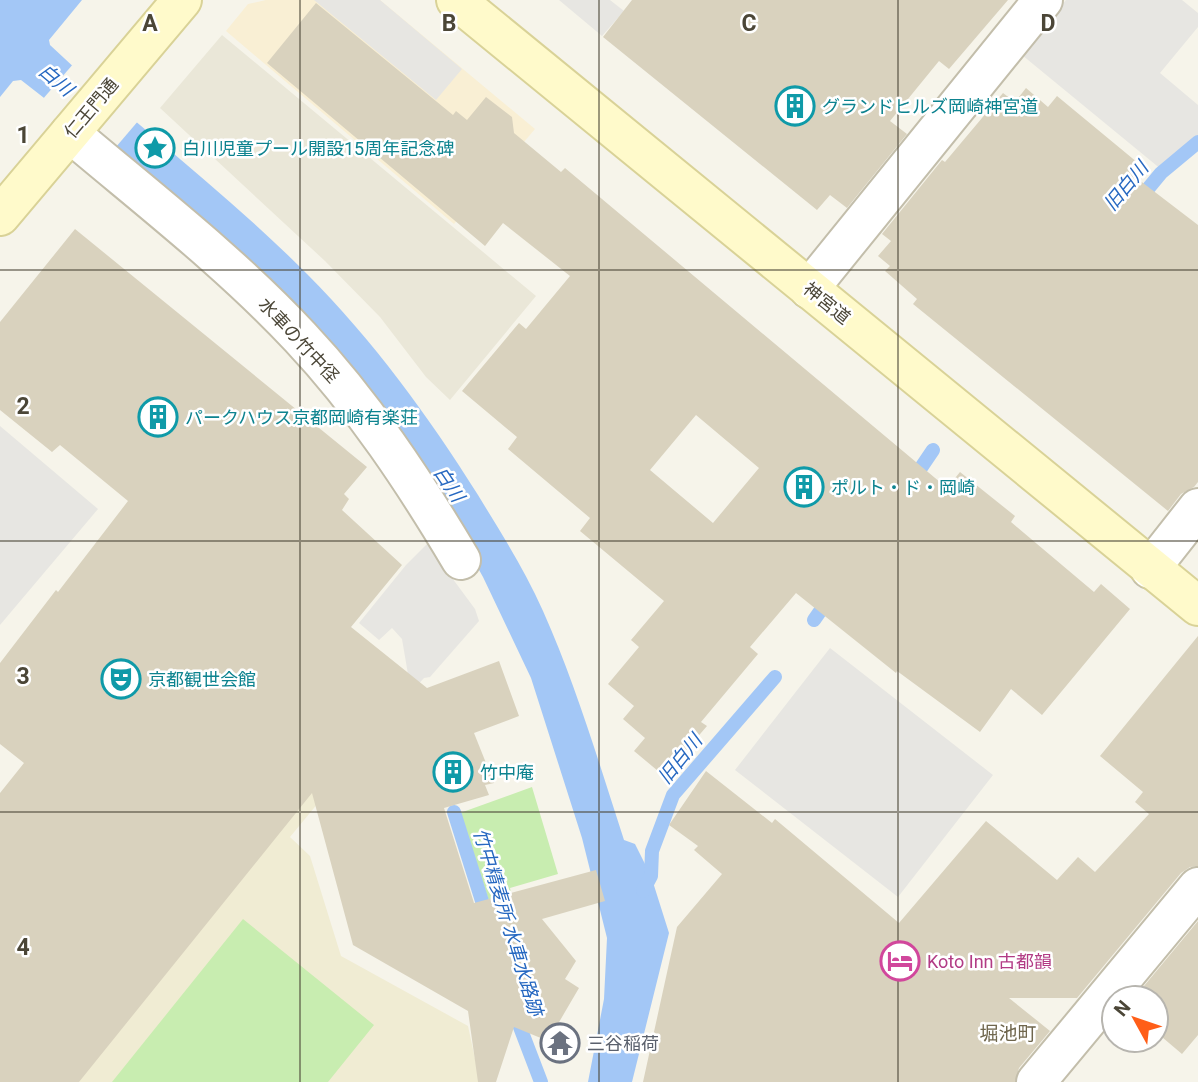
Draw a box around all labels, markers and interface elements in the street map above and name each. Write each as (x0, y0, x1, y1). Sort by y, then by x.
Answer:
text: A (142, 10, 158, 37)
text: B (442, 10, 456, 37)
text: C (741, 10, 757, 37)
text: D (1041, 10, 1055, 37)
water label: 白川 (34, 59, 79, 102)
street label: 仁王門通 (60, 74, 122, 142)
building icon: グランドヒルズ岡崎神宮道 (774, 85, 816, 127)
place label: グランドヒルズ岡崎神宮道 (822, 96, 1038, 117)
text: 1 (16, 122, 30, 149)
place icon: 白川児童プール開設15周年記念碑 (134, 127, 176, 169)
place label: 白川児童プール開設15周年記念碑 (182, 138, 454, 159)
water label: 旧白川 (1099, 155, 1154, 215)
street label: 神宮道 (799, 278, 855, 328)
street label: 水車の竹中径 (254, 293, 344, 387)
text: 2 (16, 393, 30, 420)
building icon: パークハウス京都岡崎有楽荘 (137, 396, 179, 438)
place label: パークハウス京都岡崎有楽荘 (185, 407, 418, 428)
water label: 白川 (429, 462, 470, 508)
building icon: ポルト・ド・岡崎 (783, 466, 825, 508)
place label: ポルト・ド・岡崎 (831, 477, 975, 498)
theatre icon: 京都観世会館 (100, 658, 142, 700)
text: 3 (16, 663, 30, 690)
place label: 京都観世会館 (148, 669, 256, 690)
water label: 旧白川 (653, 728, 708, 788)
building icon: 竹中庵 (432, 751, 474, 793)
place label: 竹中庵 (480, 762, 534, 783)
water label: 竹中精麦所 水車水路跡 (469, 826, 548, 1021)
text: 4 (16, 934, 30, 961)
hotel icon: Koto Inn 古都韻 (879, 940, 921, 982)
place label: Koto Inn 古都韻 (927, 951, 1052, 972)
north arrow (1100, 984, 1170, 1054)
text: N (1109, 996, 1135, 1021)
temple icon: 三谷稲荷 (539, 1022, 581, 1064)
district label: 堀池町 (979, 1022, 1037, 1045)
place label: 三谷稲荷 (587, 1033, 659, 1054)

